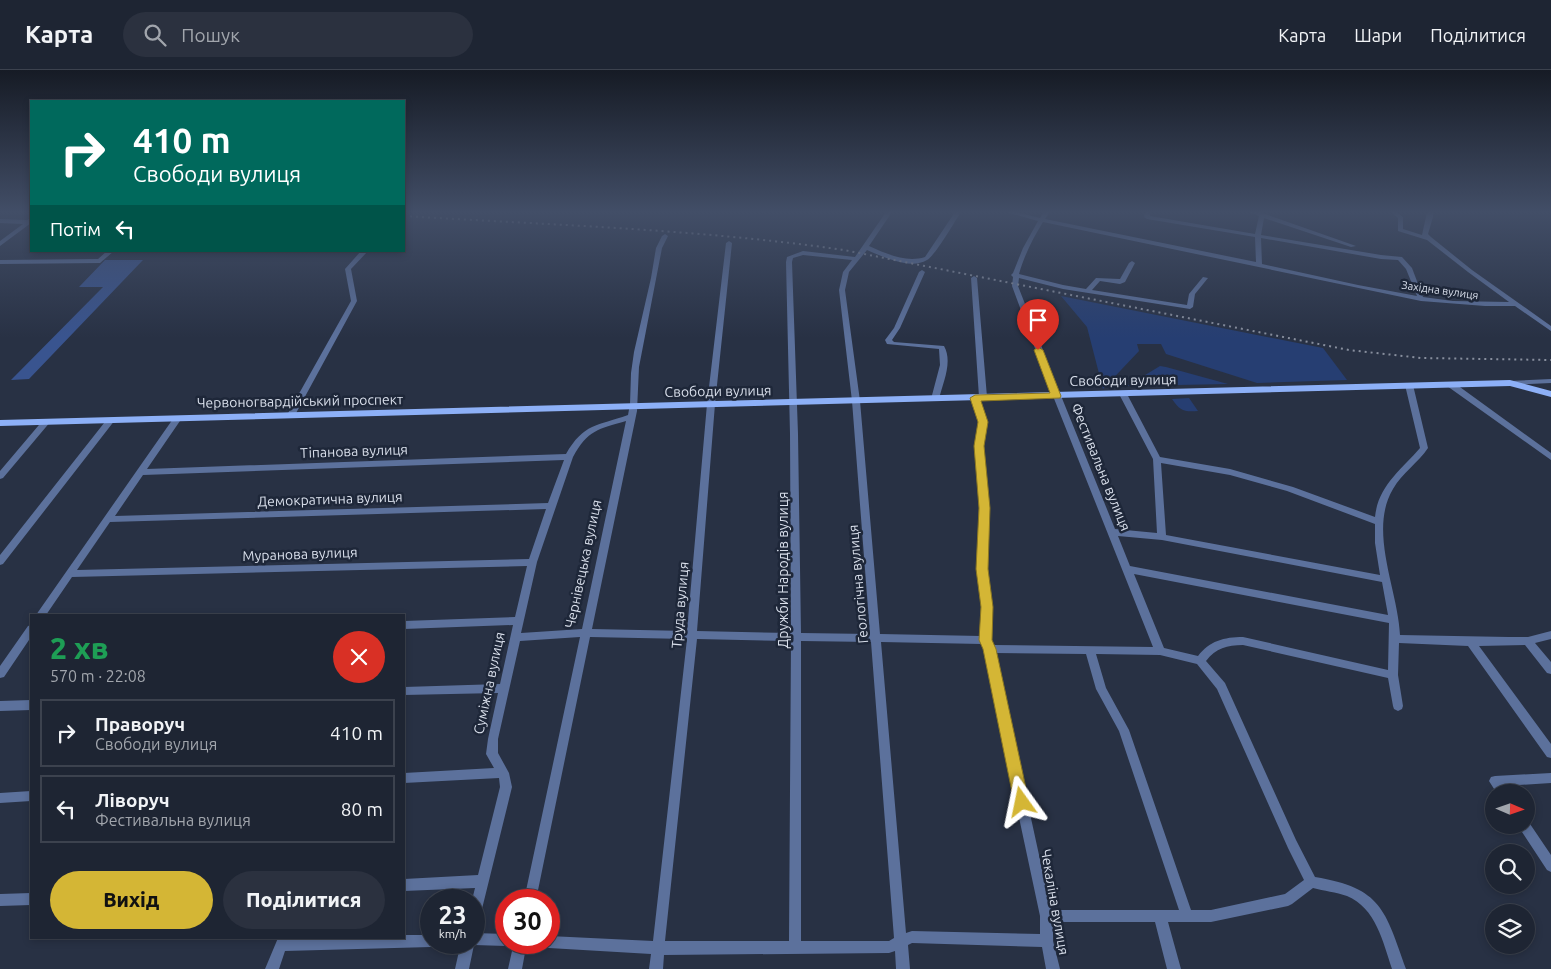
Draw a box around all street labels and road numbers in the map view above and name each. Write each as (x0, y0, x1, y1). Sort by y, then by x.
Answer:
street label: Західна вулиця (1401, 279, 1479, 301)
street label: Свободи вулиця (1069, 371, 1177, 389)
street label: Свободи вулиця (664, 382, 772, 400)
street label: Червоногвардійський проспект (197, 391, 403, 411)
street label: Фестивальна вулиця (1068, 401, 1134, 533)
street label: Тіпанова вулиця (300, 441, 408, 461)
street label: Демократична вулиця (257, 488, 403, 510)
street label: Дружби Народів вулиця (775, 491, 791, 649)
street label: Чернівецька вулиця (562, 498, 604, 630)
street label: Геологічна вулиця (845, 524, 871, 644)
street label: Муранова вулиця (242, 544, 358, 564)
street label: Труда вулиця (668, 561, 692, 649)
street label: Суміжна вулиця (470, 630, 508, 736)
street label: Чекаліна вулиця (1038, 848, 1072, 956)

